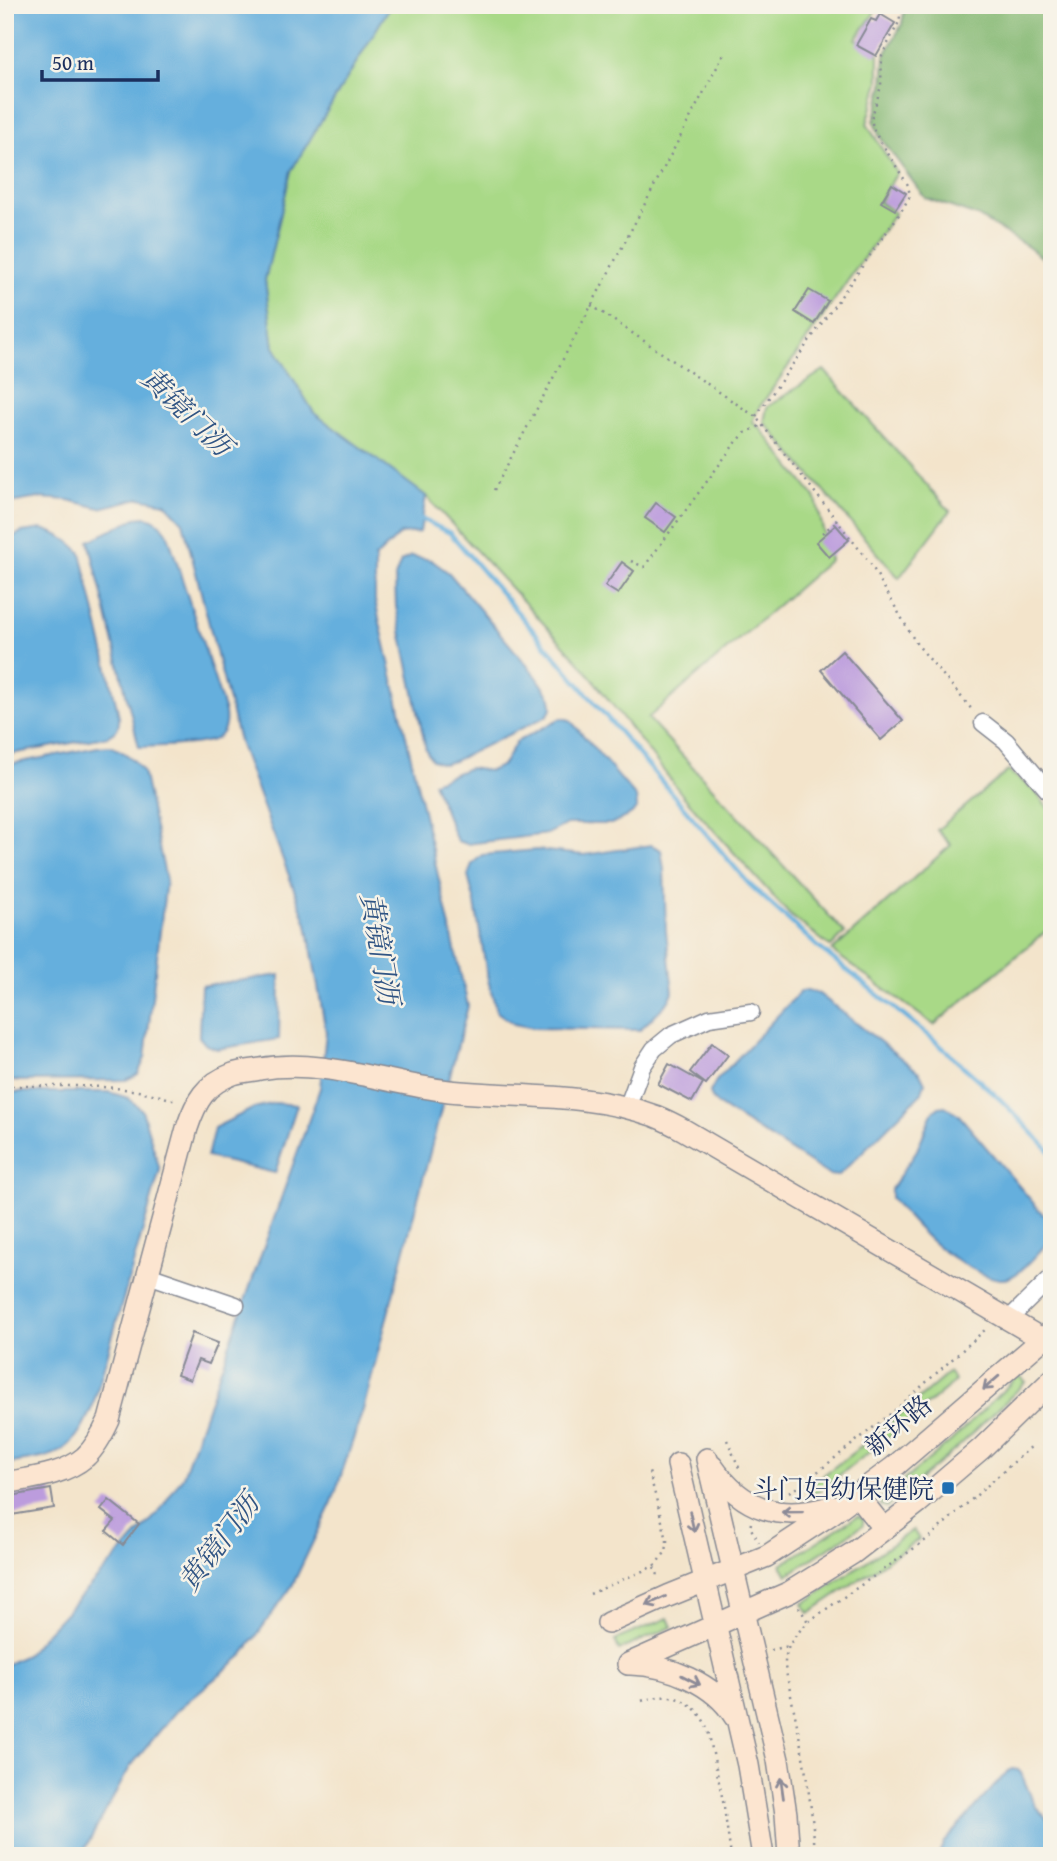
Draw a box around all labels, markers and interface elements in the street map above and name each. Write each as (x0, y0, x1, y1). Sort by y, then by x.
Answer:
scale bar (42, 38, 158, 82)
text: 50 m (52, 47, 94, 78)
water label: 黄镜门沥 (132, 357, 245, 468)
water label: 黄镜门沥 (351, 889, 412, 1012)
one-way arrow (982, 1375, 1000, 1391)
street label: 新环路 (856, 1385, 940, 1465)
place label: 斗门妇幼保健院 (752, 1469, 934, 1508)
marker: 斗门妇幼保健院 (940, 1480, 956, 1496)
water label: 黄镜门沥 (168, 1481, 271, 1599)
one-way arrow (781, 1506, 804, 1519)
one-way arrow (686, 1510, 699, 1533)
one-way arrow (646, 1595, 668, 1608)
one-way arrow (680, 1673, 701, 1687)
one-way arrow (775, 1777, 788, 1800)

